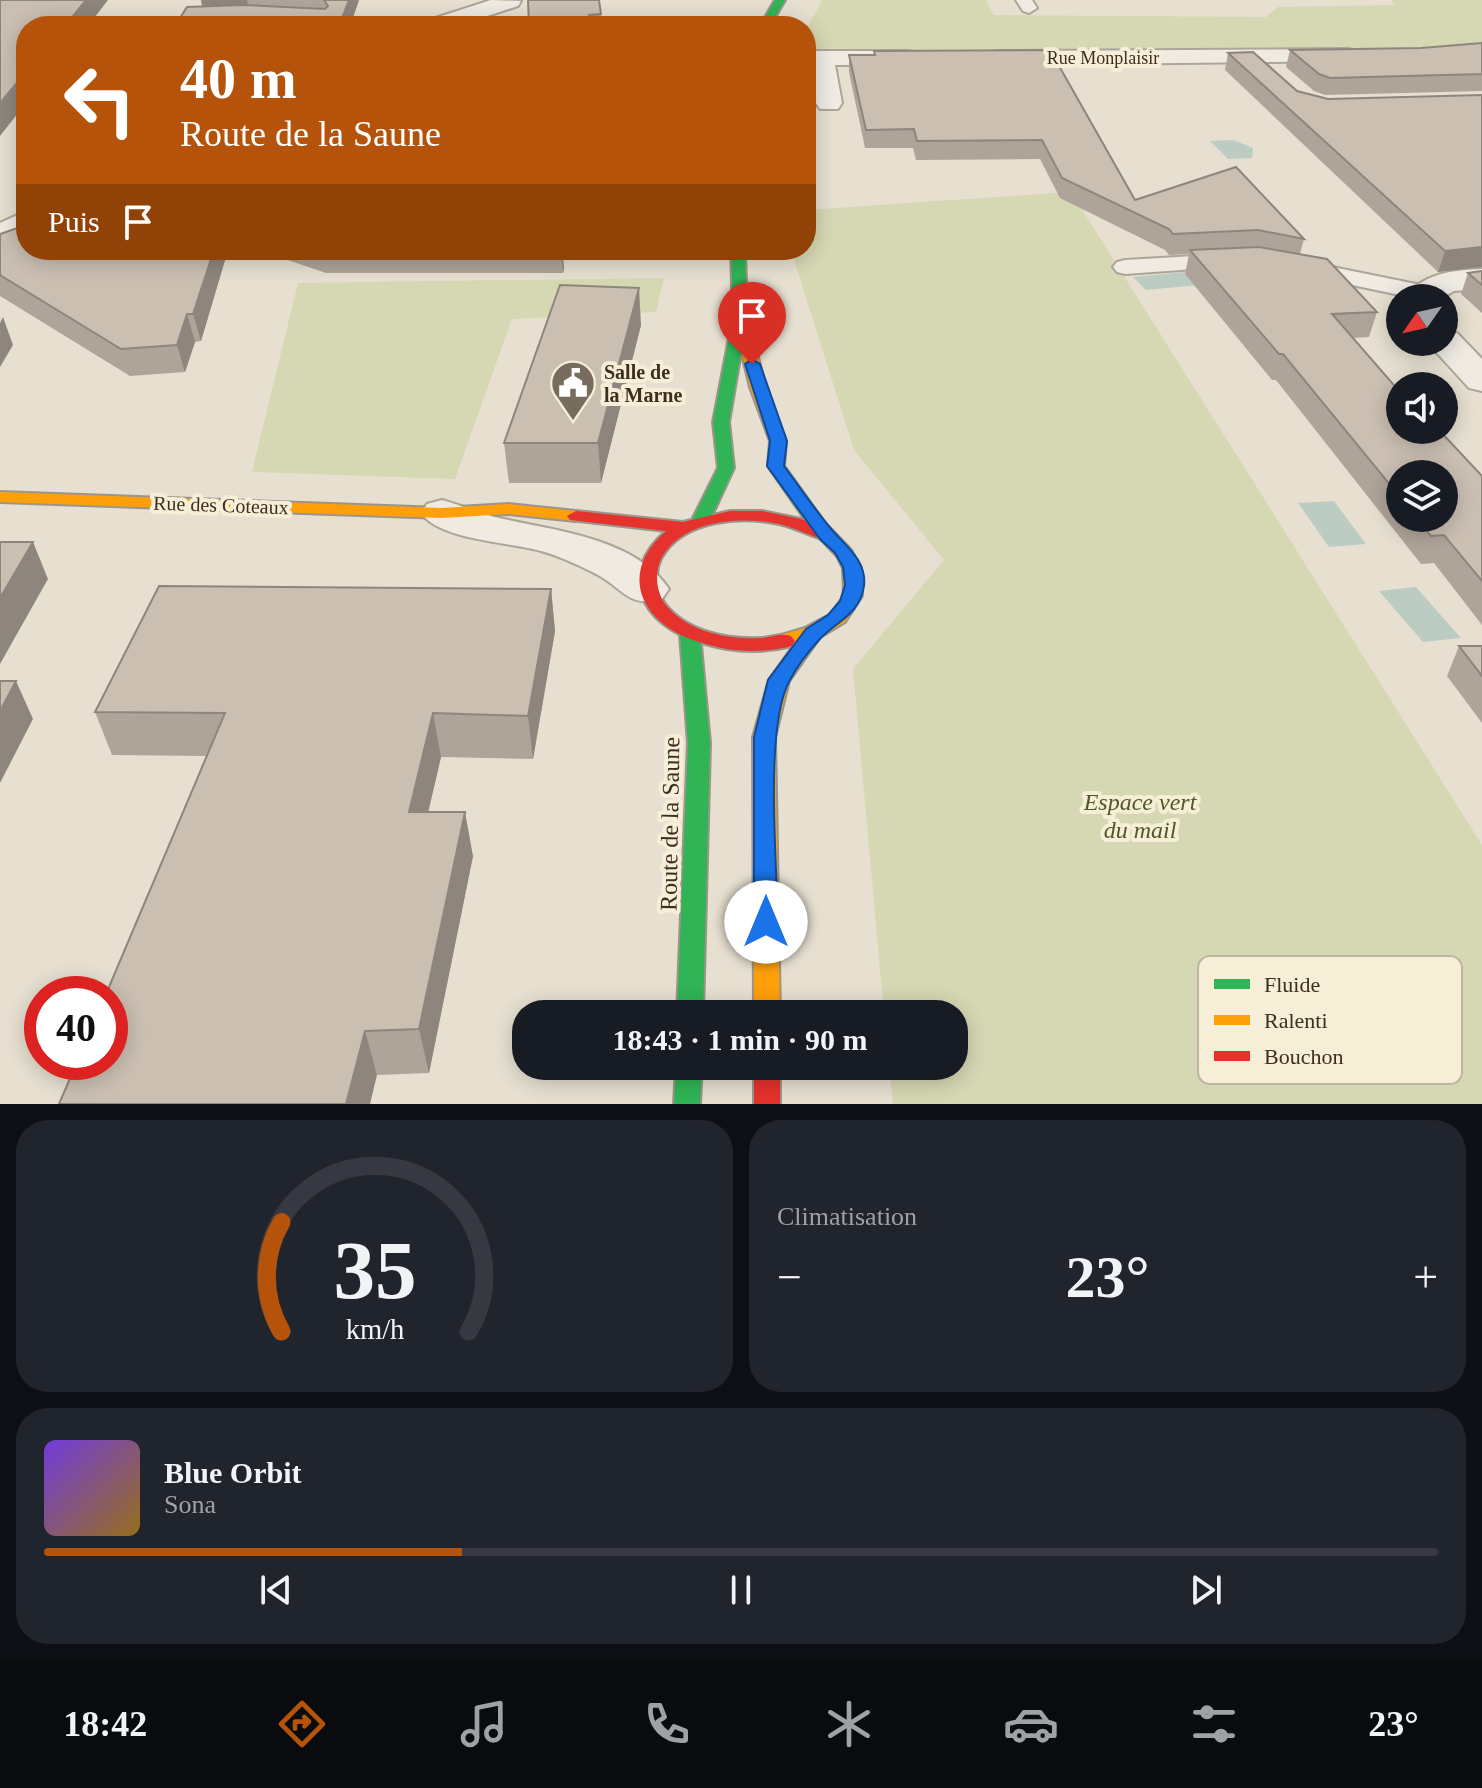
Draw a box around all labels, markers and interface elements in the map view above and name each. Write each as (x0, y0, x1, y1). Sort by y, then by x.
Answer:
icon: left (48, 48, 152, 152)
text: 40 m (180, 48, 297, 110)
street label: Rue Monplaisir (1047, 48, 1159, 68)
text: Route de la Saune (180, 114, 441, 154)
icon: arrive (116, 200, 160, 244)
text: Puis (48, 205, 100, 238)
pin (718, 282, 786, 364)
north arrow (1386, 284, 1458, 356)
map controls (1386, 284, 1458, 532)
icon: arrive (730, 294, 774, 338)
public building icon: Salle de la Marne (549, 359, 597, 422)
place label: Salle de la Marne (604, 361, 682, 406)
button: sound (1386, 372, 1458, 444)
button: layers (1386, 460, 1458, 532)
street label: Rue des Coteaux (153, 492, 289, 518)
street label: Route de la Saune (655, 737, 685, 911)
park label: Espace vert du mail (1083, 789, 1198, 843)
position arrow (724, 880, 808, 964)
legend (1198, 956, 1462, 1084)
text: Fluide (1264, 972, 1320, 997)
speed limit sign: 40 (24, 976, 128, 1080)
text: Ralenti (1264, 1008, 1328, 1033)
text: 18:43 · 1 min · 90 m (613, 1023, 868, 1056)
text: Bouchon (1264, 1044, 1343, 1069)
text: Climatisation (777, 1202, 917, 1231)
text: 35 (333, 1224, 416, 1316)
text: 23° (1066, 1244, 1150, 1310)
text: − (777, 1253, 802, 1302)
text: + (1413, 1253, 1438, 1302)
text: km/h (345, 1314, 404, 1345)
text: Blue Orbit (164, 1456, 302, 1489)
text: Sona (164, 1490, 216, 1519)
icon: previous (254, 1568, 298, 1612)
icon: pause (719, 1568, 763, 1612)
icon: next (1184, 1568, 1228, 1612)
icon: directions (274, 1696, 330, 1752)
icon: music (456, 1696, 512, 1752)
icon: phone (639, 1696, 695, 1752)
icon: climate (821, 1696, 877, 1752)
icon: car (1003, 1696, 1059, 1752)
icon: filters (1186, 1696, 1242, 1752)
text: 18:42 (63, 1704, 147, 1744)
text: 23° (1368, 1704, 1419, 1744)

